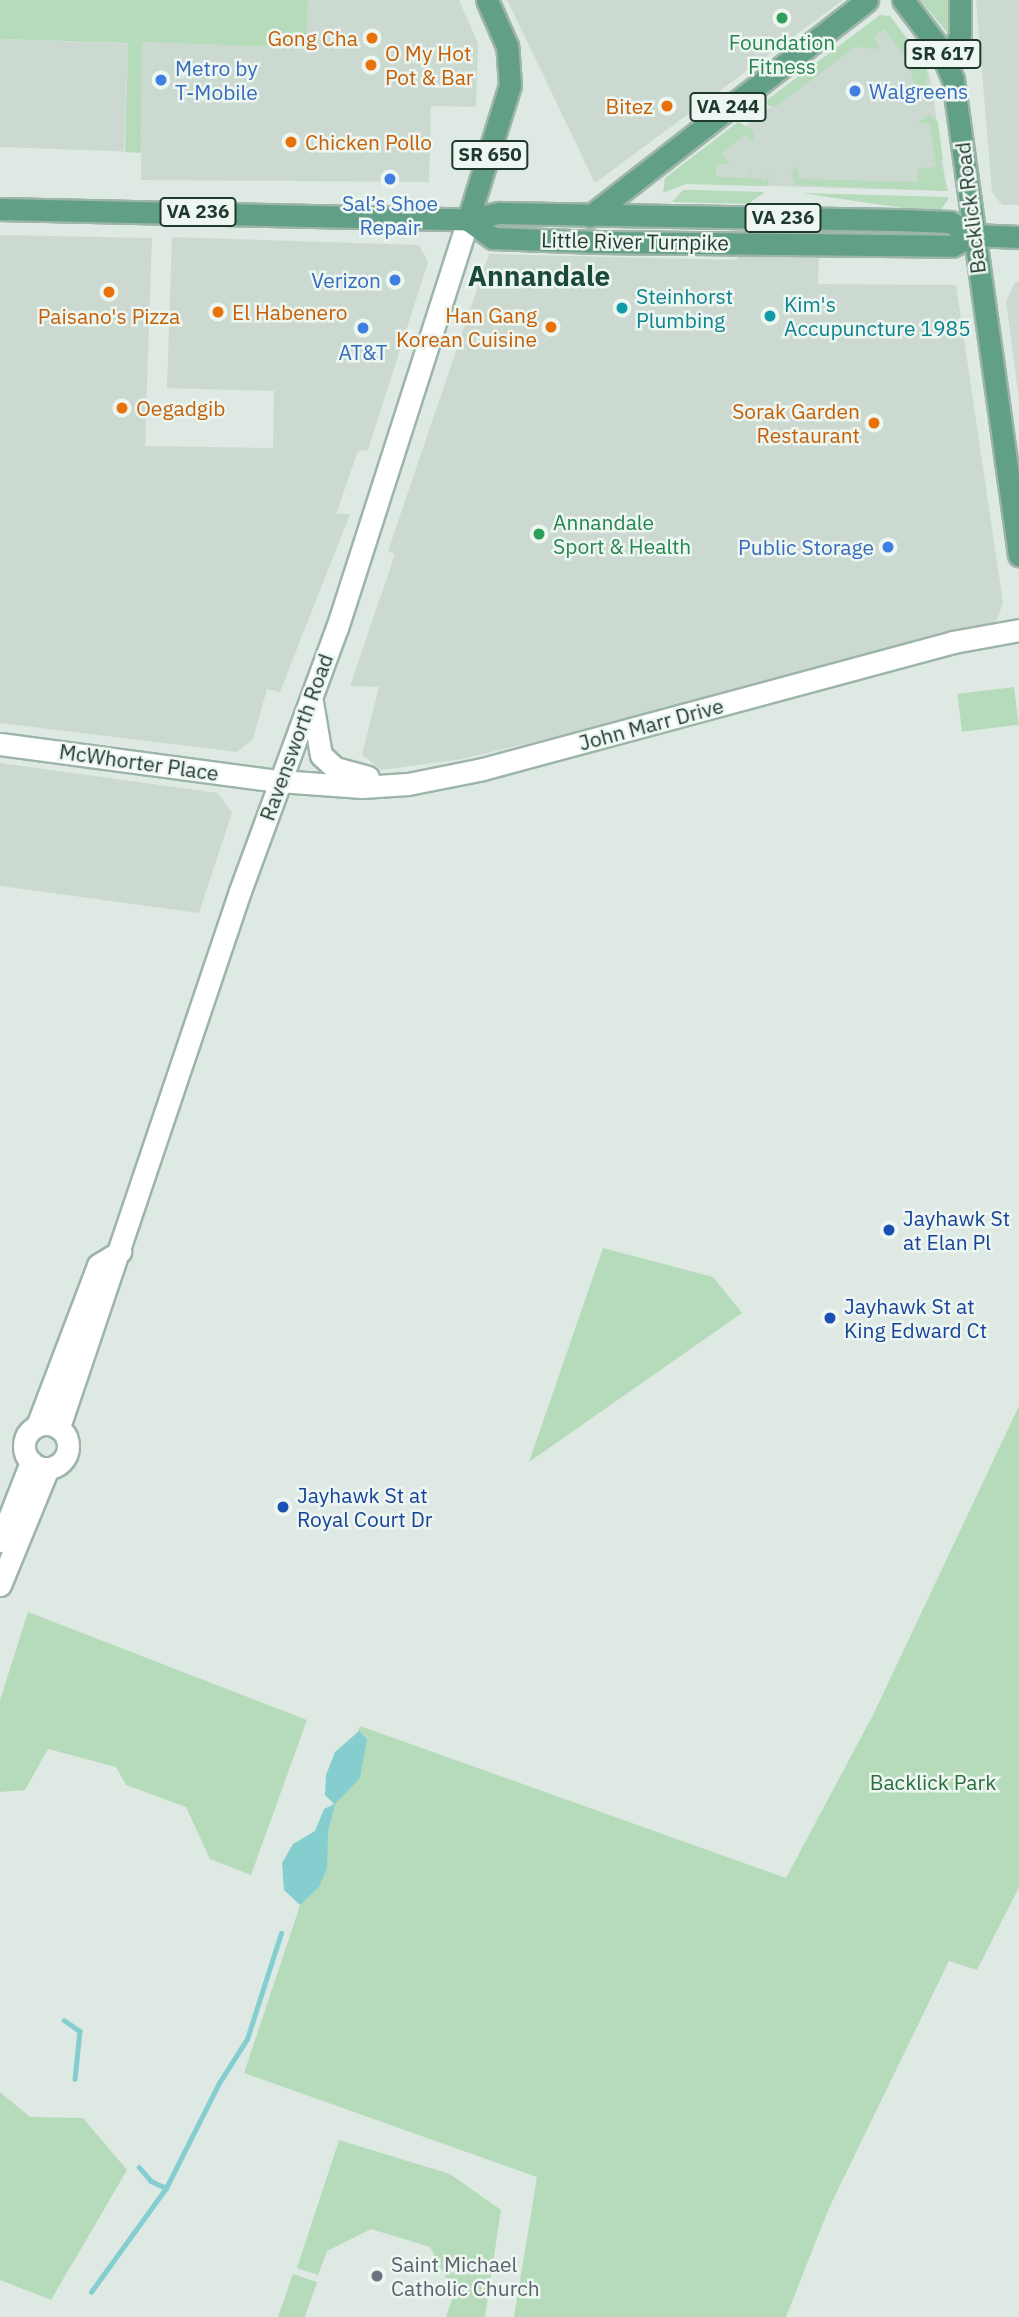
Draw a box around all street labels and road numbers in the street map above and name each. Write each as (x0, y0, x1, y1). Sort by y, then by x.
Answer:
road number: SR 617 (903, 38, 983, 70)
road number: VA 244 (688, 92, 768, 122)
road number: SR 650 (450, 140, 530, 170)
street label: Backlick Road (949, 141, 991, 275)
road number: VA 236 (158, 196, 238, 228)
road number: VA 236 (743, 202, 823, 233)
street label: Little River Turnpike (541, 227, 729, 255)
street label: Ravensworth Road (254, 650, 338, 824)
street label: John Marr Drive (576, 693, 726, 755)
street label: McWhorter Place (58, 738, 220, 786)

